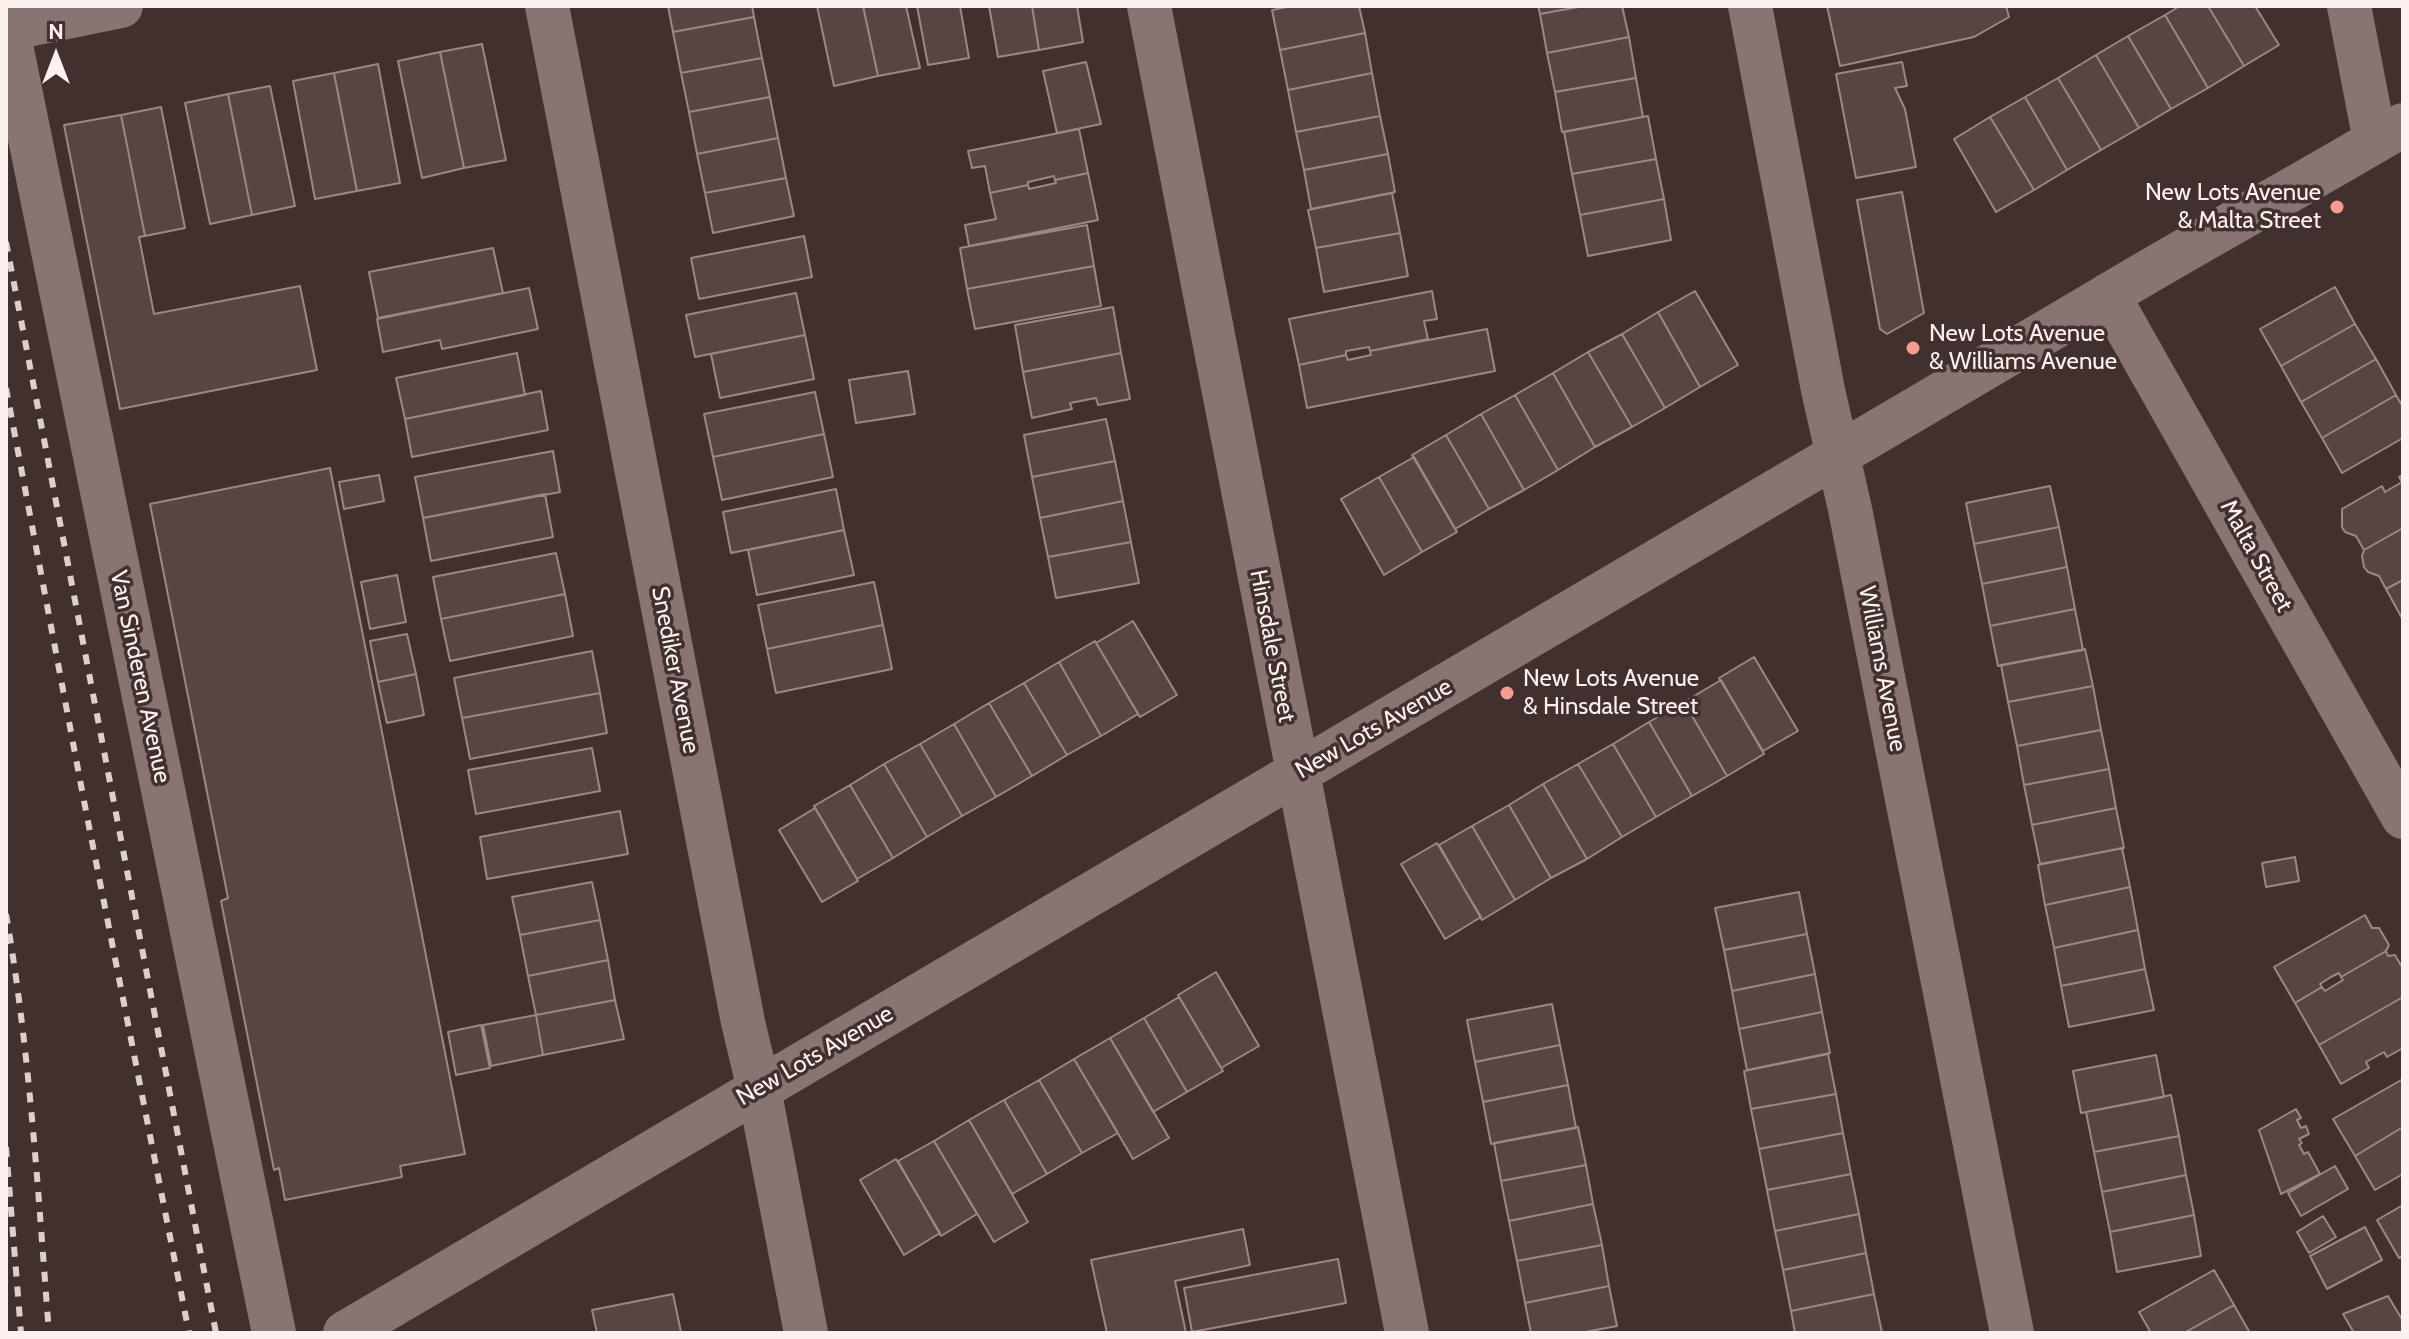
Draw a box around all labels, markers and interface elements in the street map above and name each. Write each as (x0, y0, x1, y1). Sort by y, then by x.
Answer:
north arrow (16, 16, 96, 96)
text: N (48, 18, 64, 45)
place label: New Lots Avenue & Malta Street (2145, 179, 2321, 235)
marker: New Lots Avenue & Malta Street (2328, 198, 2346, 216)
place label: New Lots Avenue & Williams Avenue (1929, 320, 2117, 376)
marker: New Lots Avenue & Williams Avenue (1904, 339, 1922, 357)
street label: Malta Street (2214, 495, 2298, 617)
street label: Hinsdale Street (1243, 567, 1301, 725)
street label: Van Sinderen Avenue (103, 568, 177, 786)
street label: Snediker Avenue (645, 584, 705, 756)
street label: Williams Avenue (1852, 584, 1912, 754)
place label: New Lots Avenue & Hinsdale Street (1523, 665, 1699, 721)
street label: New Lots Avenue (1291, 673, 1457, 785)
marker: New Lots Avenue & Hinsdale Street (1498, 684, 1516, 702)
street label: New Lots Avenue (732, 1000, 898, 1112)

